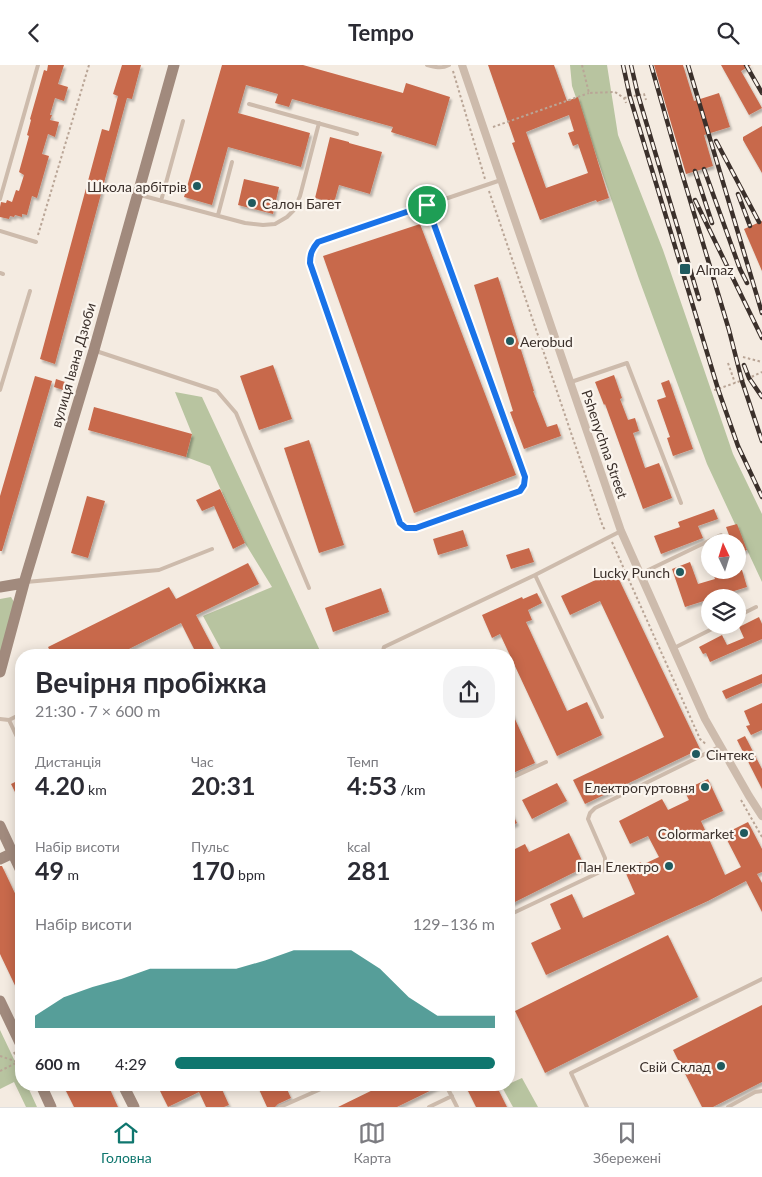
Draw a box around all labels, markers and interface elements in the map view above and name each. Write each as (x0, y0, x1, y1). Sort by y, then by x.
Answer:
icon: back (20, 19, 48, 47)
text: Tempo (348, 19, 414, 46)
icon: search (714, 19, 742, 47)
place label: Школа арбітрів (87, 178, 187, 195)
marker: Школа арбітрів (191, 180, 203, 192)
pin (406, 184, 448, 226)
icon: arrive (413, 191, 441, 219)
place label: Салон Багет (262, 195, 341, 212)
marker: Салон Багет (246, 197, 258, 209)
place label: Almaz (696, 261, 734, 278)
marker: Almaz (678, 262, 692, 276)
street label: вулиця Івана Дзюби (47, 301, 99, 429)
place label: Aerobud (520, 333, 573, 350)
marker: Aerobud (504, 335, 516, 347)
street label: Pshenychna Street (578, 387, 632, 501)
north arrow (701, 534, 746, 579)
map controls (701, 534, 746, 634)
place label: Lucky Punch (593, 564, 670, 581)
marker: Lucky Punch (674, 566, 686, 578)
button: layers (701, 589, 746, 634)
text: Вечірня пробіжка (35, 665, 267, 699)
button: share (443, 666, 495, 718)
text: 21:30 · 7 × 600 m (35, 701, 160, 720)
place label: Сінтекс (706, 746, 755, 763)
marker: Сінтекс (690, 748, 702, 760)
text: Дистанція (35, 753, 101, 770)
text: Час (191, 753, 214, 770)
text: Темп (347, 753, 379, 770)
text: 4.20 (35, 770, 84, 800)
text: 20:31 (191, 770, 255, 800)
text: 4:53 (347, 770, 397, 800)
place label: Електрогуртовня (584, 779, 695, 796)
text: km (84, 781, 107, 798)
text: /km (397, 781, 426, 798)
marker: Електрогуртовня (699, 781, 711, 793)
place label: Colormarket (658, 825, 734, 842)
marker: Colormarket (738, 827, 750, 839)
text: Набір висоти (35, 838, 120, 855)
text: Пульс (191, 838, 229, 855)
text: kcal (347, 838, 371, 855)
text: 49 (35, 855, 64, 885)
text: 170 (191, 855, 235, 885)
text: 281 (347, 855, 391, 885)
place label: Пан Електро (577, 858, 659, 875)
marker: Пан Електро (663, 860, 675, 872)
text: m (64, 866, 79, 883)
text: bpm (235, 866, 265, 883)
text: Набір висоти (35, 914, 132, 933)
text: 129–136 m (413, 914, 495, 933)
text: 600 m (35, 1054, 80, 1073)
text: 4:29 (115, 1054, 147, 1073)
place label: Свій Склад (639, 1058, 711, 1075)
marker: Свій Склад (715, 1060, 727, 1072)
tab: Головна (101, 1119, 152, 1166)
tab: Карта (353, 1119, 391, 1166)
tab: Збережені (593, 1119, 661, 1166)

